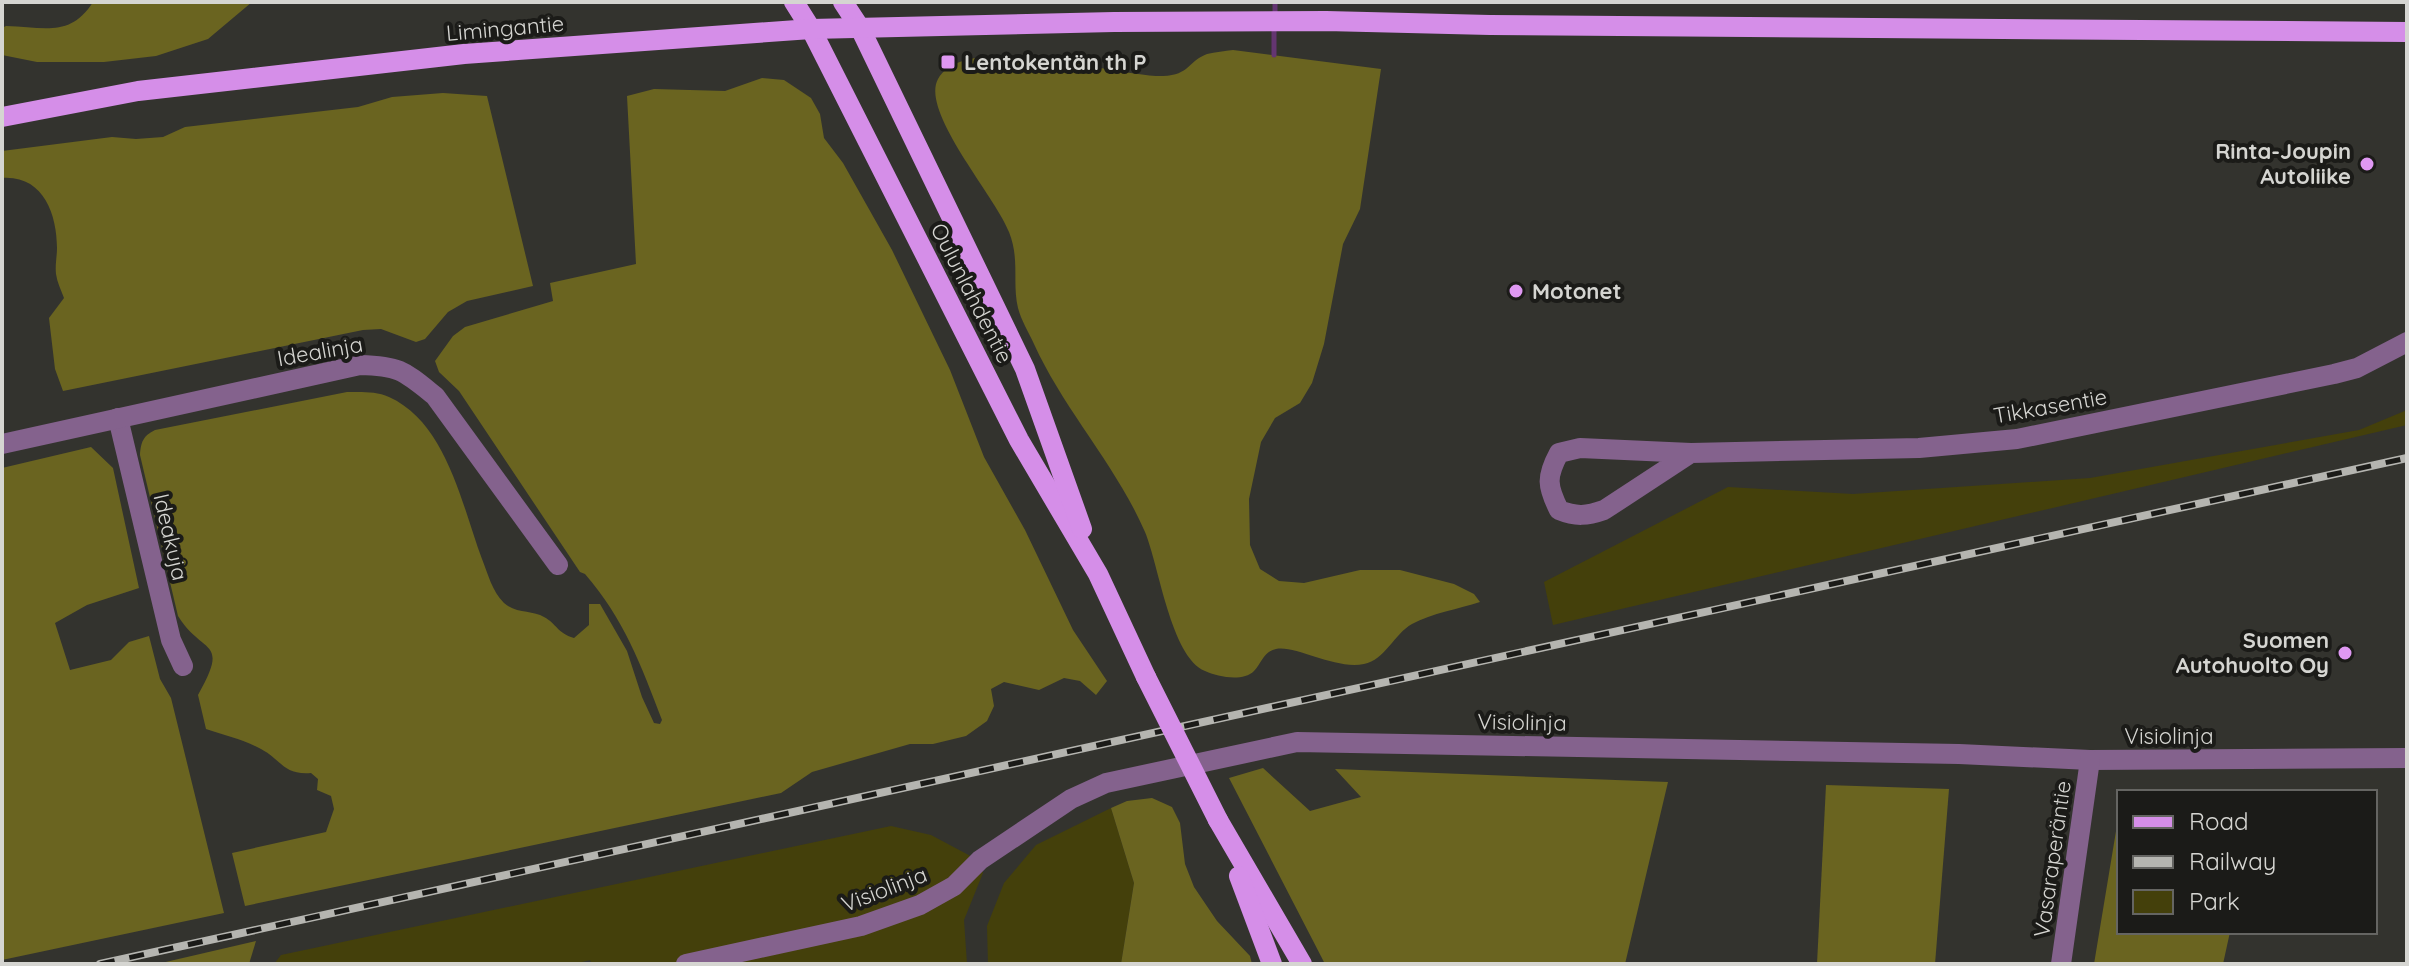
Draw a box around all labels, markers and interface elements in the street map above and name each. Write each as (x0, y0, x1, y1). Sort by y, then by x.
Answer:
street label: Limingantie (445, 9, 565, 47)
place label: Lentokentän th P (964, 48, 1147, 76)
marker: Lentokentän th P (939, 53, 957, 71)
place label: Rinta-Joupin Autoliike (2215, 137, 2351, 190)
marker: Rinta-Joupin Autoliike (2358, 155, 2376, 173)
street label: Oulunlahdentie (925, 218, 1019, 368)
place label: Motonet (1532, 277, 1621, 305)
marker: Motonet (1507, 282, 1525, 300)
street label: Idealinja (275, 330, 365, 372)
street label: Tikkasentie (1991, 382, 2109, 430)
street label: Ideakuja (147, 491, 195, 583)
place label: Suomen Autohuolto Oy (2176, 626, 2329, 679)
marker: Suomen Autohuolto Oy (2336, 644, 2354, 662)
street label: Visiolinja (1477, 707, 1567, 737)
street label: Visiolinja (2124, 722, 2214, 750)
street label: Vasaraperäntie (2027, 779, 2077, 939)
legend (2117, 790, 2377, 934)
text: Road (2189, 806, 2249, 836)
text: Railway (2189, 846, 2276, 876)
street label: Visiolinja (837, 860, 931, 918)
text: Park (2189, 886, 2240, 916)

